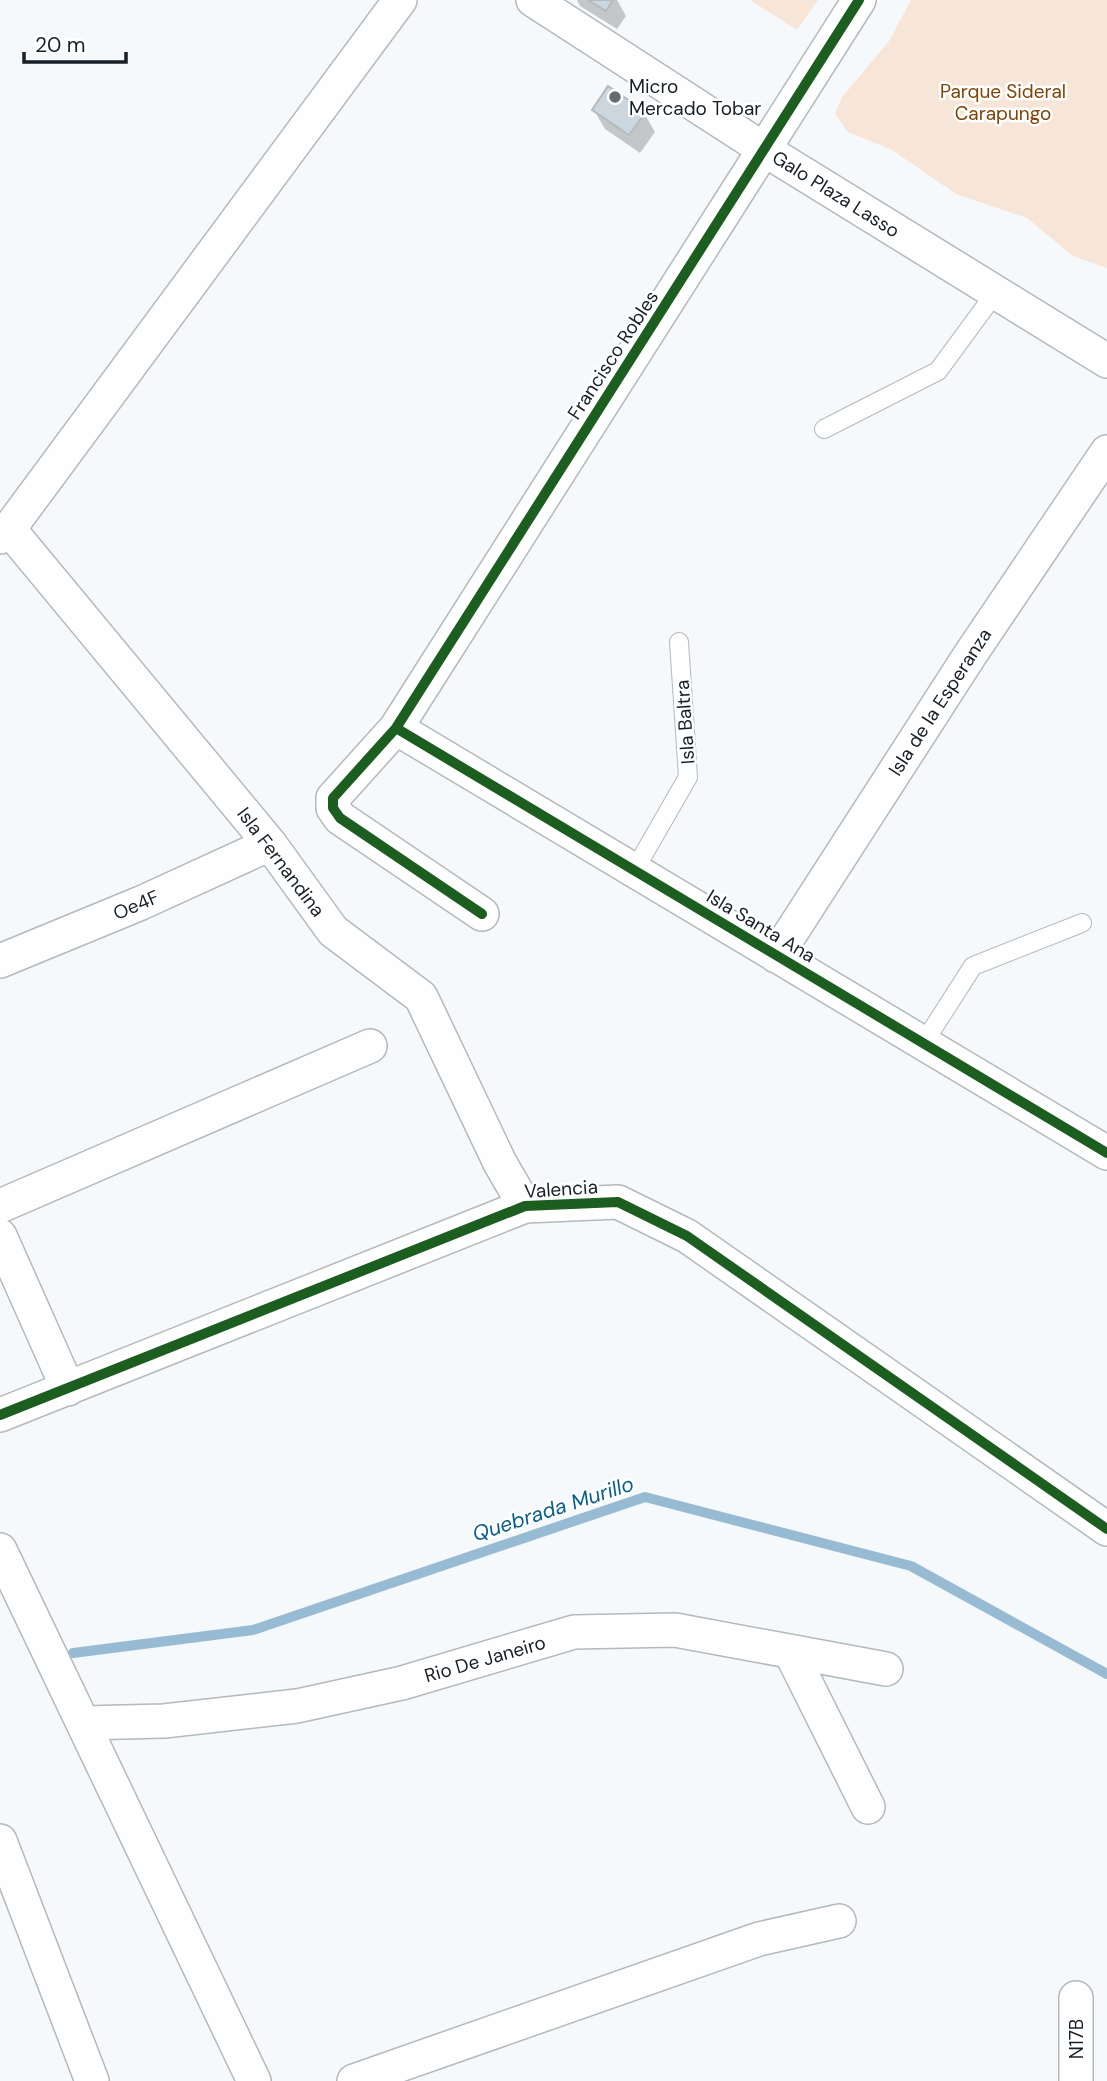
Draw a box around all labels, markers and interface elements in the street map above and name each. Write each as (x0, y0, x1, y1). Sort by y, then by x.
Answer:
scale bar (24, 21, 126, 65)
text: 20 m (35, 31, 86, 59)
place label: Micro Mercado Tobar (629, 74, 761, 121)
park label: Parque Sideral Carapungo (940, 79, 1066, 126)
marker: Micro Mercado Tobar (607, 89, 623, 105)
street label: Galo Plaza Lasso (768, 145, 904, 243)
street label: Francisco Robles (562, 286, 664, 424)
street label: Isla de la Esperanza (883, 623, 997, 781)
street label: Isla Baltra (670, 679, 700, 765)
street label: Isla Fernandina (232, 802, 330, 922)
street label: Oe4F (109, 884, 163, 926)
street label: Isla Santa Ana (702, 884, 820, 968)
street label: Valencia (523, 1174, 599, 1204)
water label: Quebrada Murillo (469, 1470, 637, 1548)
street label: Rio De Janeiro (421, 1630, 549, 1688)
street label: N17B (1064, 2019, 1089, 2059)

